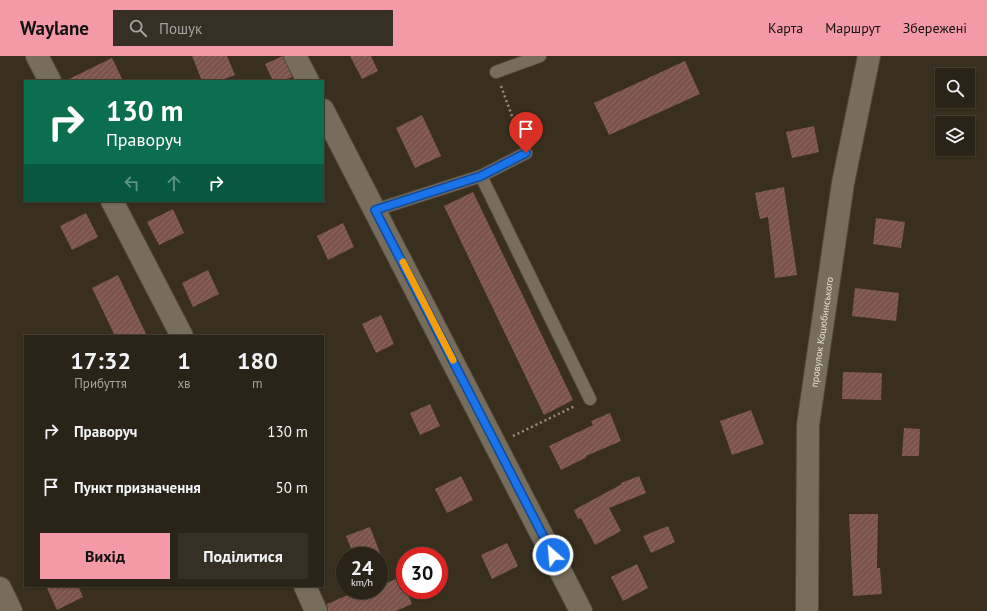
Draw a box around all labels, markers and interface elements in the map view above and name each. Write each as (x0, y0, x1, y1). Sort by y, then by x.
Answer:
search box (113, 10, 393, 46)
text: Waylane (20, 16, 89, 40)
icon: search (127, 17, 149, 39)
text: Пошук (159, 19, 202, 38)
text: Карта (768, 19, 803, 37)
text: Маршрут (825, 19, 881, 37)
text: Збережені (903, 19, 967, 37)
map controls (935, 68, 975, 156)
button: search (935, 68, 975, 108)
text: 130 m (106, 92, 183, 129)
icon: right (40, 96, 92, 148)
pin (509, 112, 543, 153)
button: layers (935, 116, 975, 156)
icon: arrive (515, 118, 537, 140)
text: Праворуч (106, 128, 182, 151)
icon: left (121, 172, 143, 194)
icon: ahead (163, 172, 185, 194)
icon: right (205, 172, 227, 194)
street label: провулок Коцюбинського (807, 276, 836, 388)
text: 17:32 (70, 345, 131, 376)
text: 1 (177, 345, 191, 376)
text: 180 (237, 345, 278, 376)
text: Прибуття (74, 375, 127, 392)
text: хв (177, 375, 191, 392)
text: m (252, 375, 263, 392)
icon: right (40, 420, 62, 442)
text: Праворуч (74, 422, 137, 441)
text: 130 m (267, 422, 308, 441)
icon: arrive (40, 476, 62, 498)
text: Пункт призначення (74, 478, 201, 497)
text: 50 m (275, 478, 308, 497)
button: Вихід (40, 533, 170, 579)
button: Поділитися (178, 533, 308, 579)
position arrow (532, 534, 574, 576)
speed limit sign: 30 (396, 547, 448, 599)
text: 24 (351, 555, 373, 581)
text: km/h (351, 576, 373, 589)

